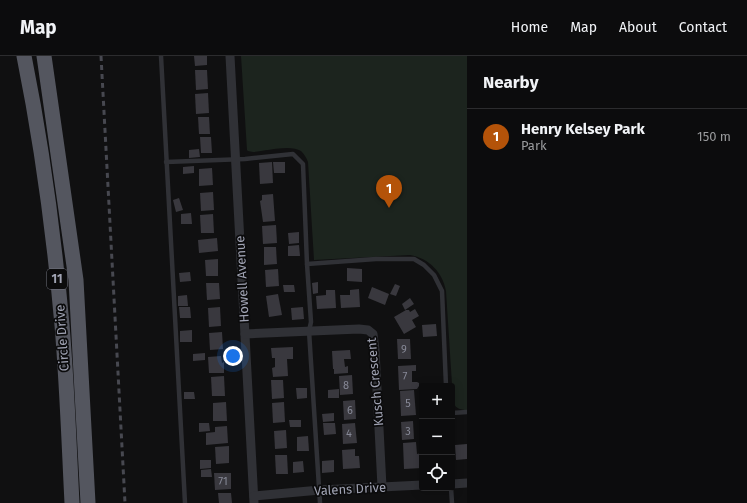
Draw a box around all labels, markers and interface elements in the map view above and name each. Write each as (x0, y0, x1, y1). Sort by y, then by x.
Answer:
text: Map (20, 16, 57, 39)
text: Home (511, 19, 548, 36)
text: Map (570, 19, 597, 36)
text: About (619, 19, 657, 36)
text: Contact (679, 19, 727, 36)
text: Nearby (483, 72, 538, 93)
text: Henry Kelsey Park (521, 120, 645, 138)
text: 1 (493, 129, 499, 144)
text: 150 m (697, 129, 731, 144)
text: Park (521, 138, 547, 153)
pin: 1 (376, 175, 402, 208)
street label: Howell Avenue (232, 235, 252, 323)
road number: 11 (47, 269, 67, 289)
street label: Circle Drive (52, 304, 72, 372)
street label: Kusch Crescent (364, 337, 386, 427)
house number: 9 (401, 343, 407, 356)
your location (223, 346, 243, 366)
house number: 7 (403, 370, 408, 383)
house number: 8 (343, 379, 349, 392)
map controls (419, 383, 455, 491)
button: + (419, 383, 455, 419)
house number: 5 (405, 397, 411, 410)
house number: 6 (347, 404, 353, 417)
button: − (419, 419, 455, 455)
house number: 3 (405, 425, 411, 438)
house number: 4 (346, 427, 352, 440)
button: locate (419, 455, 455, 491)
house number: 71 (218, 475, 228, 488)
street label: Valens Drive (314, 480, 386, 498)

